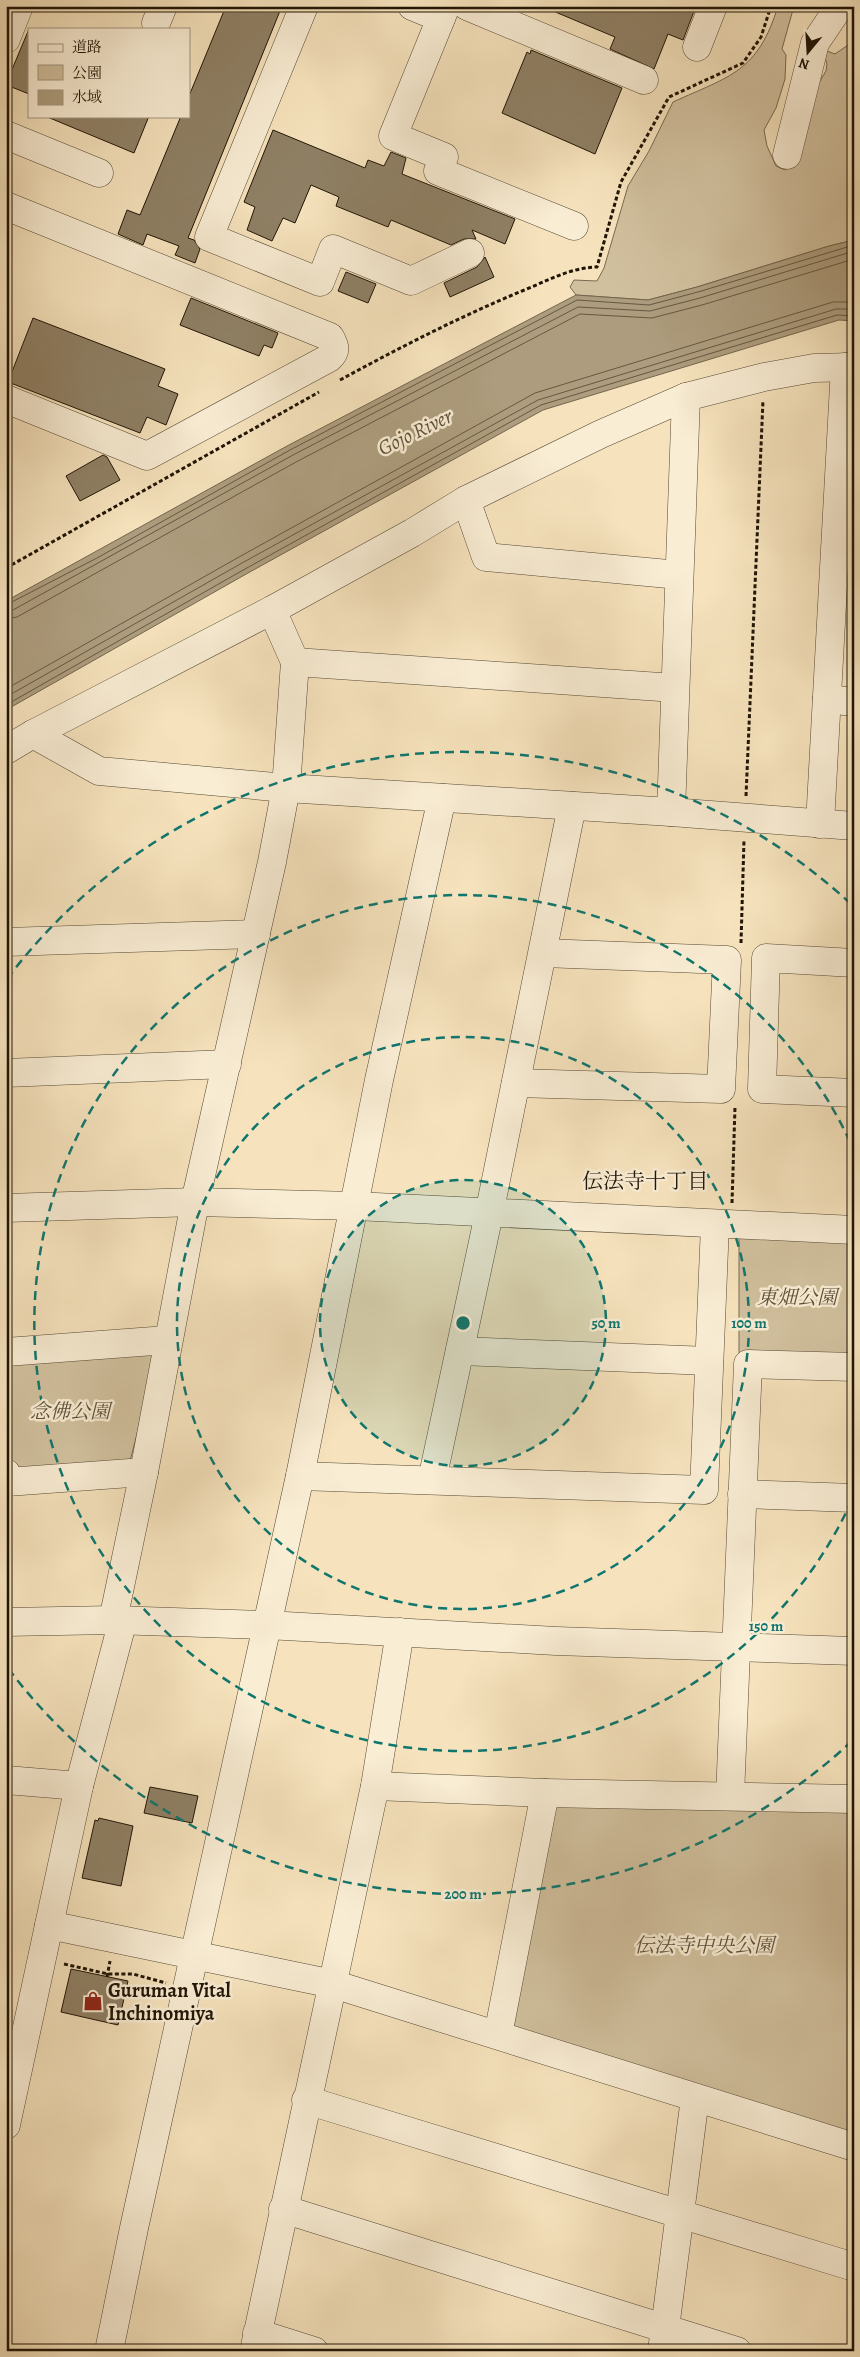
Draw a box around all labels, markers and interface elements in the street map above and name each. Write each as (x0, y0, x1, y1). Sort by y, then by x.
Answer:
legend (28, 28, 190, 118)
north arrow (782, 28, 832, 78)
text: 道路 (72, 37, 102, 57)
text: N (796, 53, 812, 74)
text: 公園 (72, 63, 102, 83)
text: 水域 (72, 87, 102, 107)
water label: Gojo River (373, 402, 458, 462)
district label: 伝法寺十丁目 (582, 1167, 708, 1195)
park label: 東畑公園 (757, 1284, 840, 1311)
text: 50 m (591, 1313, 621, 1333)
text: 100 m (731, 1313, 767, 1333)
centre of rings (454, 1314, 472, 1332)
park label: 念佛公園 (30, 1398, 113, 1425)
text: 150 m (749, 1616, 784, 1636)
text: 200 m (444, 1884, 482, 1904)
park label: 伝法寺中央公園 (634, 1932, 777, 1959)
place label: Guruman Vital Inchinomiya (108, 1977, 232, 2027)
shop icon: Guruman Vital Inchinomiya (82, 1990, 104, 2012)

